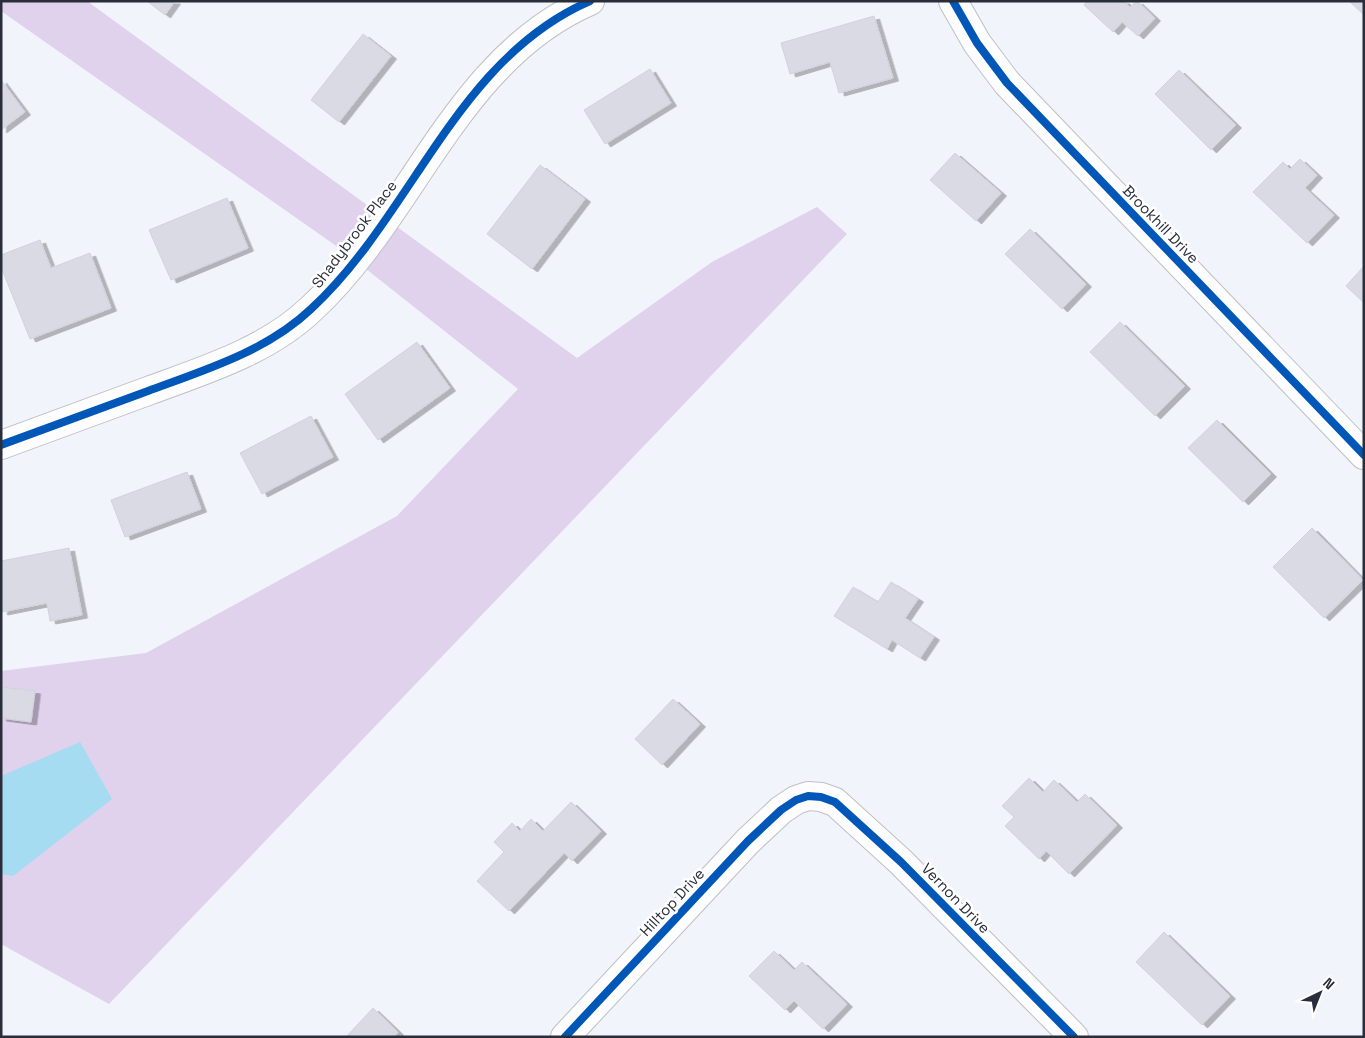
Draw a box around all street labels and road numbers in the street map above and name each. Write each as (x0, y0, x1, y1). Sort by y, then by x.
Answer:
street label: Shadybrook Place (307, 176, 401, 292)
street label: Brookhill Drive (1119, 181, 1203, 267)
street label: Vernon Drive (918, 859, 994, 937)
street label: Hilltop Drive (636, 864, 708, 940)

